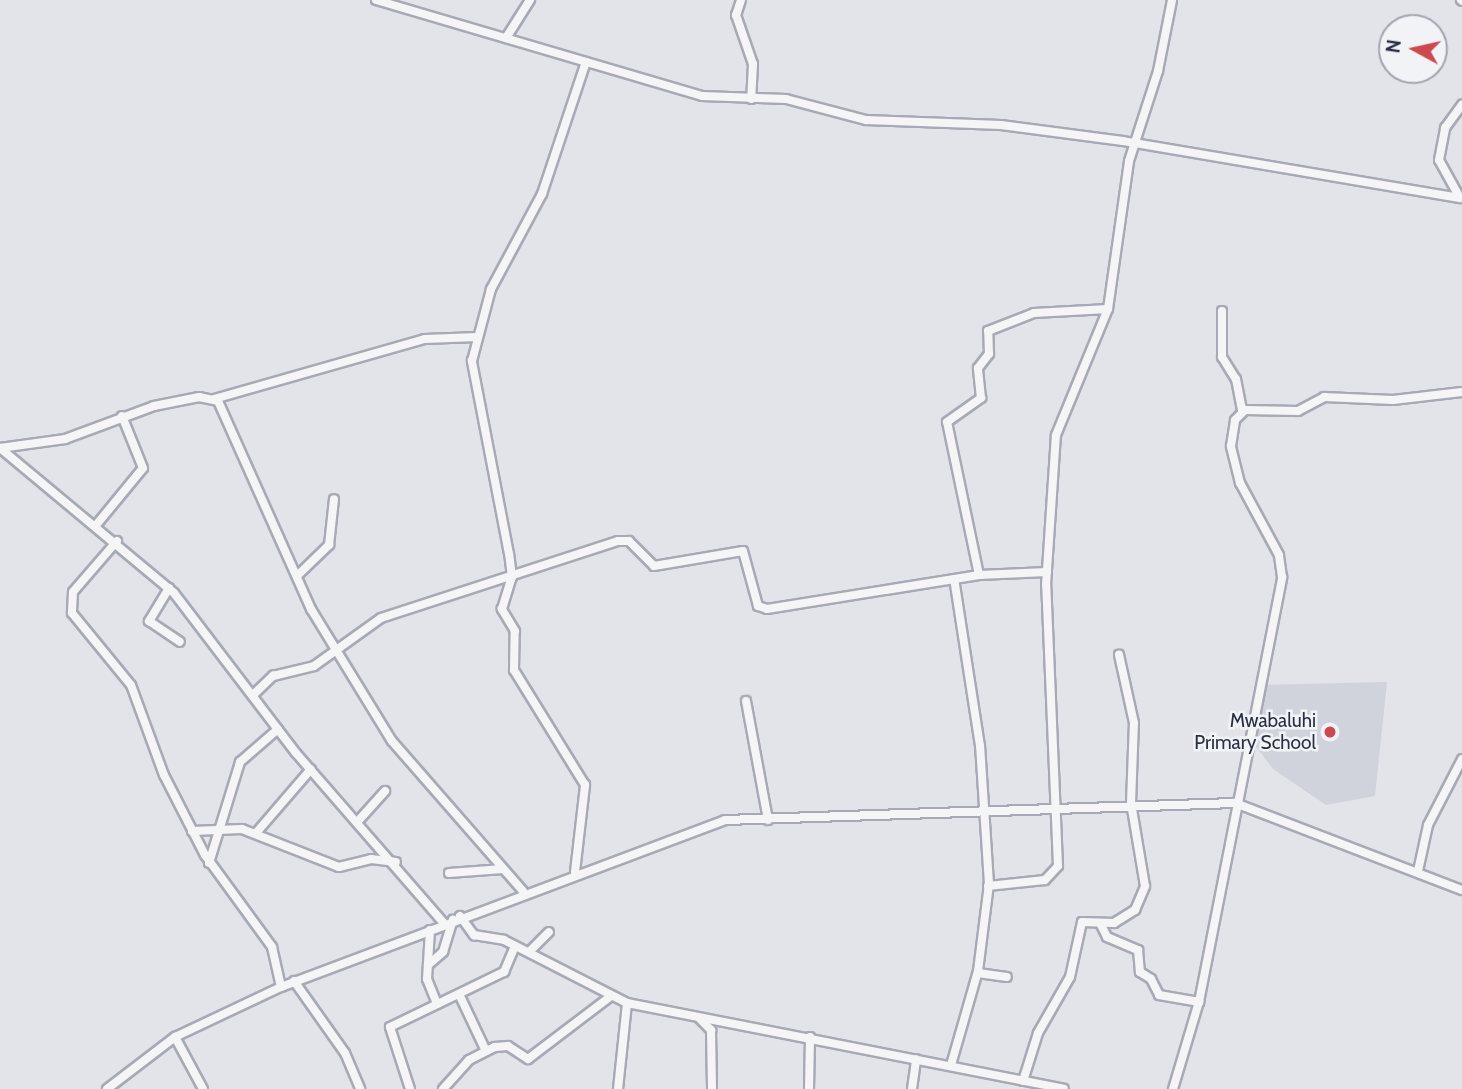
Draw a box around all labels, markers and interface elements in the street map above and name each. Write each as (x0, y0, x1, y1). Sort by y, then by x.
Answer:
north arrow (1378, 14, 1448, 84)
text: N (1381, 38, 1406, 55)
place label: Mwabaluhi Primary School (1194, 710, 1316, 754)
marker: Mwabaluhi Primary School (1322, 724, 1338, 740)

